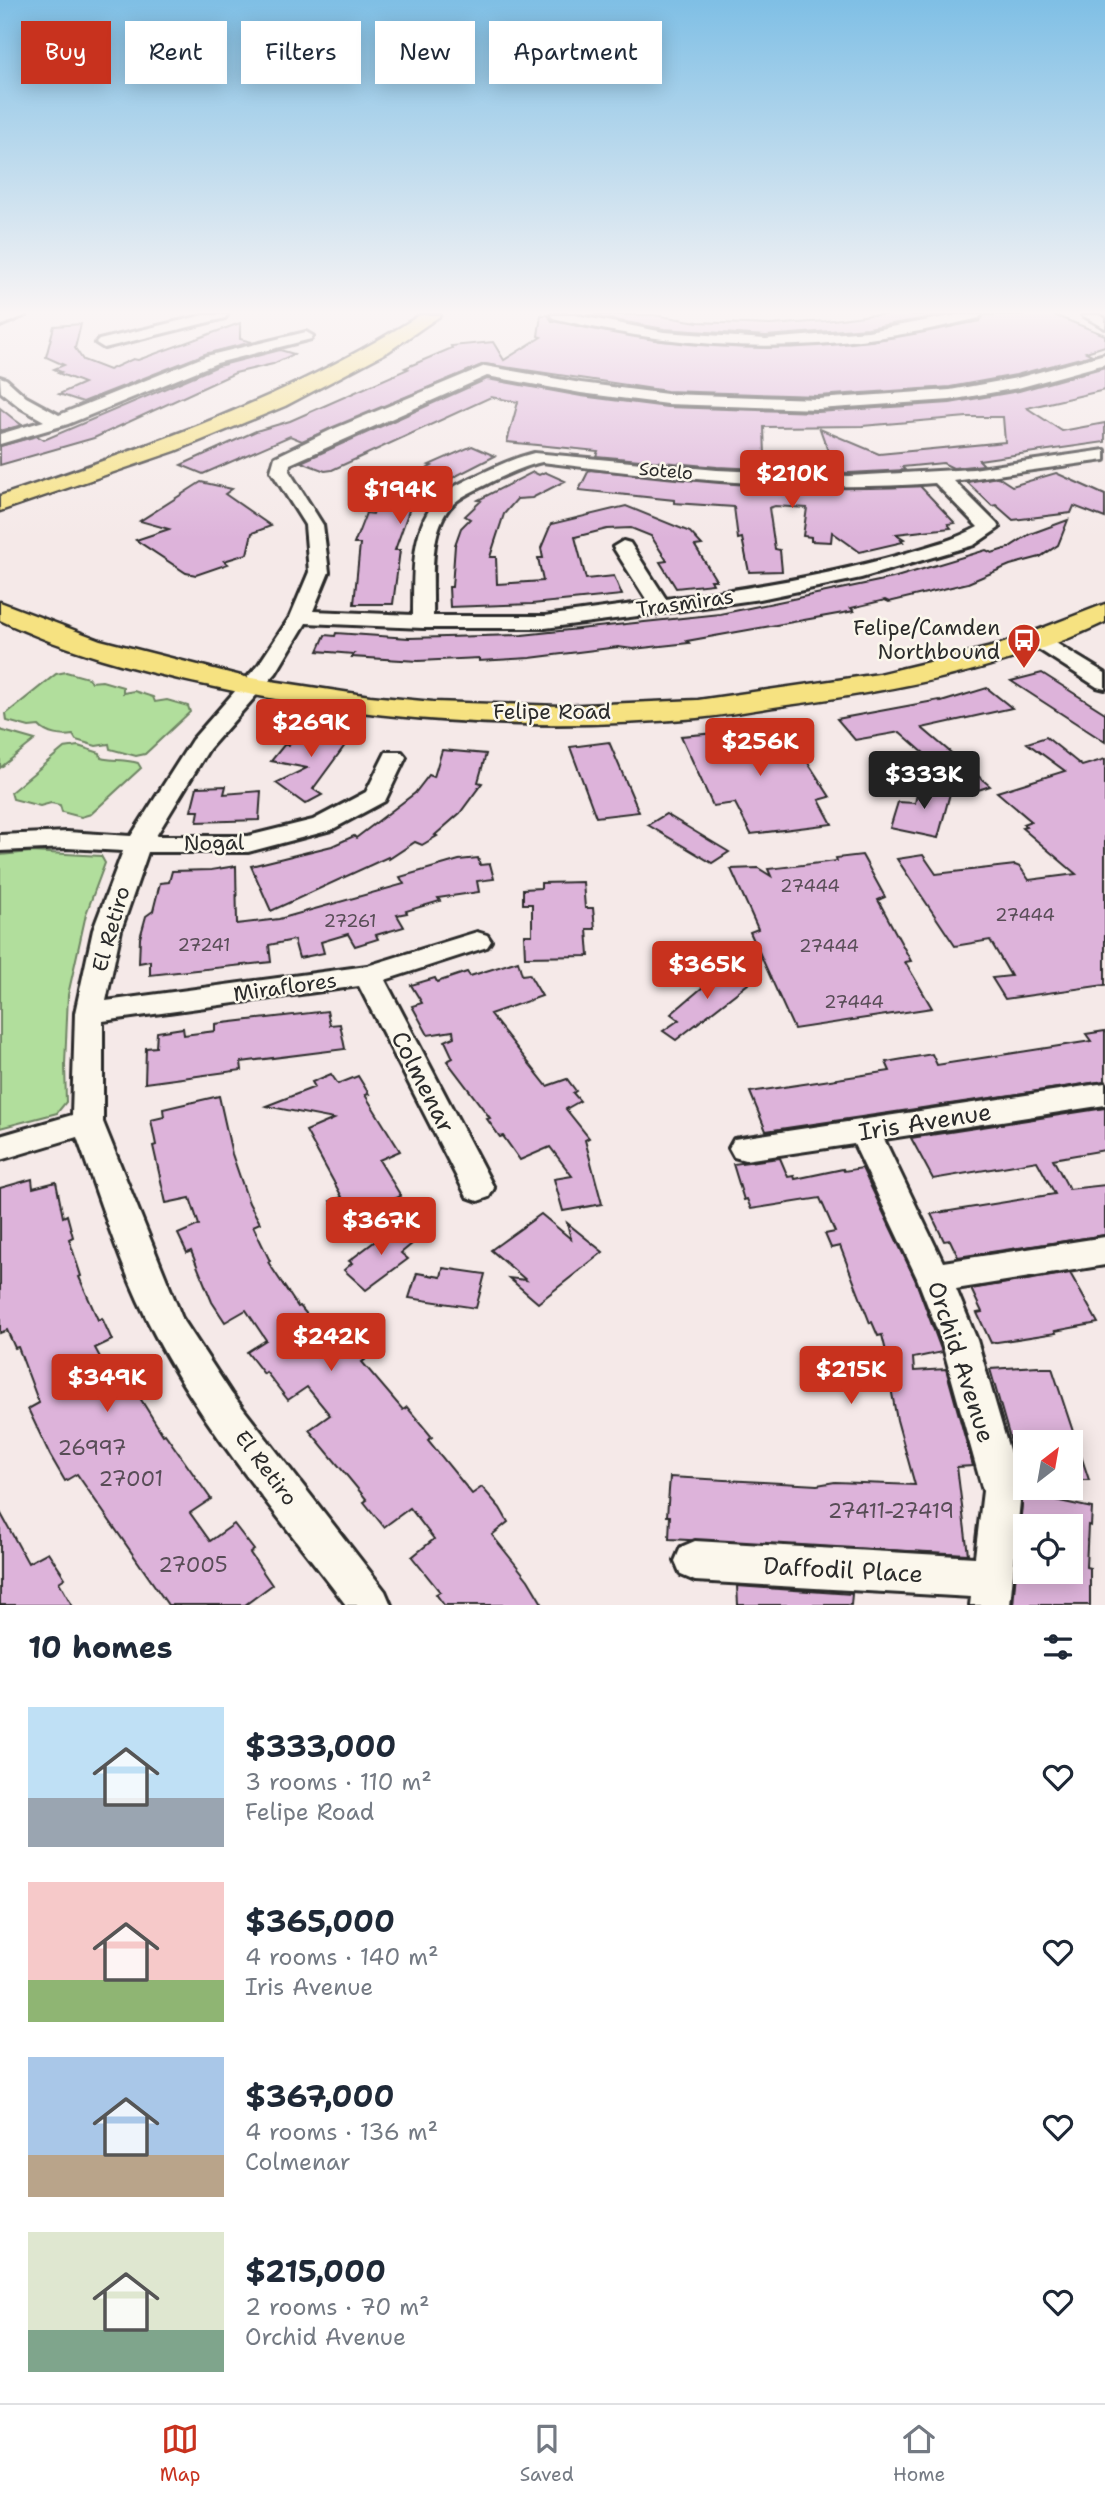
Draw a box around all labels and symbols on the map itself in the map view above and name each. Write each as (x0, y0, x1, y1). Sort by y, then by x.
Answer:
pin: $210K (743, 450, 841, 510)
street label: Sotelo (638, 457, 694, 485)
pin: $194K (351, 466, 449, 526)
street label: Trasmiras (634, 582, 736, 624)
place label: Felipe/Camden Northbound (853, 614, 1000, 666)
bus stop icon: Felipe/Camden Northbound (1005, 621, 1043, 670)
street label: Felipe Road (493, 698, 611, 726)
pin: $269K (262, 700, 360, 759)
pin: $256K (711, 718, 809, 778)
pin: $333K (875, 752, 973, 811)
street label: Nogal (183, 828, 245, 858)
house number: 27444 (780, 874, 840, 898)
street label: El Retiro (85, 883, 137, 975)
house number: 27444 (995, 903, 1055, 927)
house number: 27261 (324, 909, 377, 933)
house number: 27241 (177, 933, 231, 957)
house number: 27444 (799, 934, 859, 958)
pin: $365K (658, 942, 756, 1001)
street label: Miraflores (231, 966, 339, 1008)
house number: 27444 (824, 990, 884, 1014)
street label: Colmenar (384, 1026, 462, 1138)
street label: Iris Avenue (856, 1096, 994, 1148)
pin: $367K (332, 1198, 430, 1257)
street label: Orchid Avenue (920, 1277, 1002, 1447)
pin: $242K (282, 1314, 380, 1373)
pin: $215K (802, 1346, 900, 1406)
pin: $349K (58, 1354, 156, 1414)
street label: El Retiro (228, 1425, 304, 1511)
north arrow (1013, 1430, 1083, 1500)
house number: 26997 (58, 1434, 126, 1462)
house number: 27001 (99, 1465, 163, 1493)
house number: 27411-27419 (828, 1497, 954, 1525)
street label: Daffodil Place (762, 1550, 924, 1590)
house number: 27005 (158, 1551, 228, 1579)

